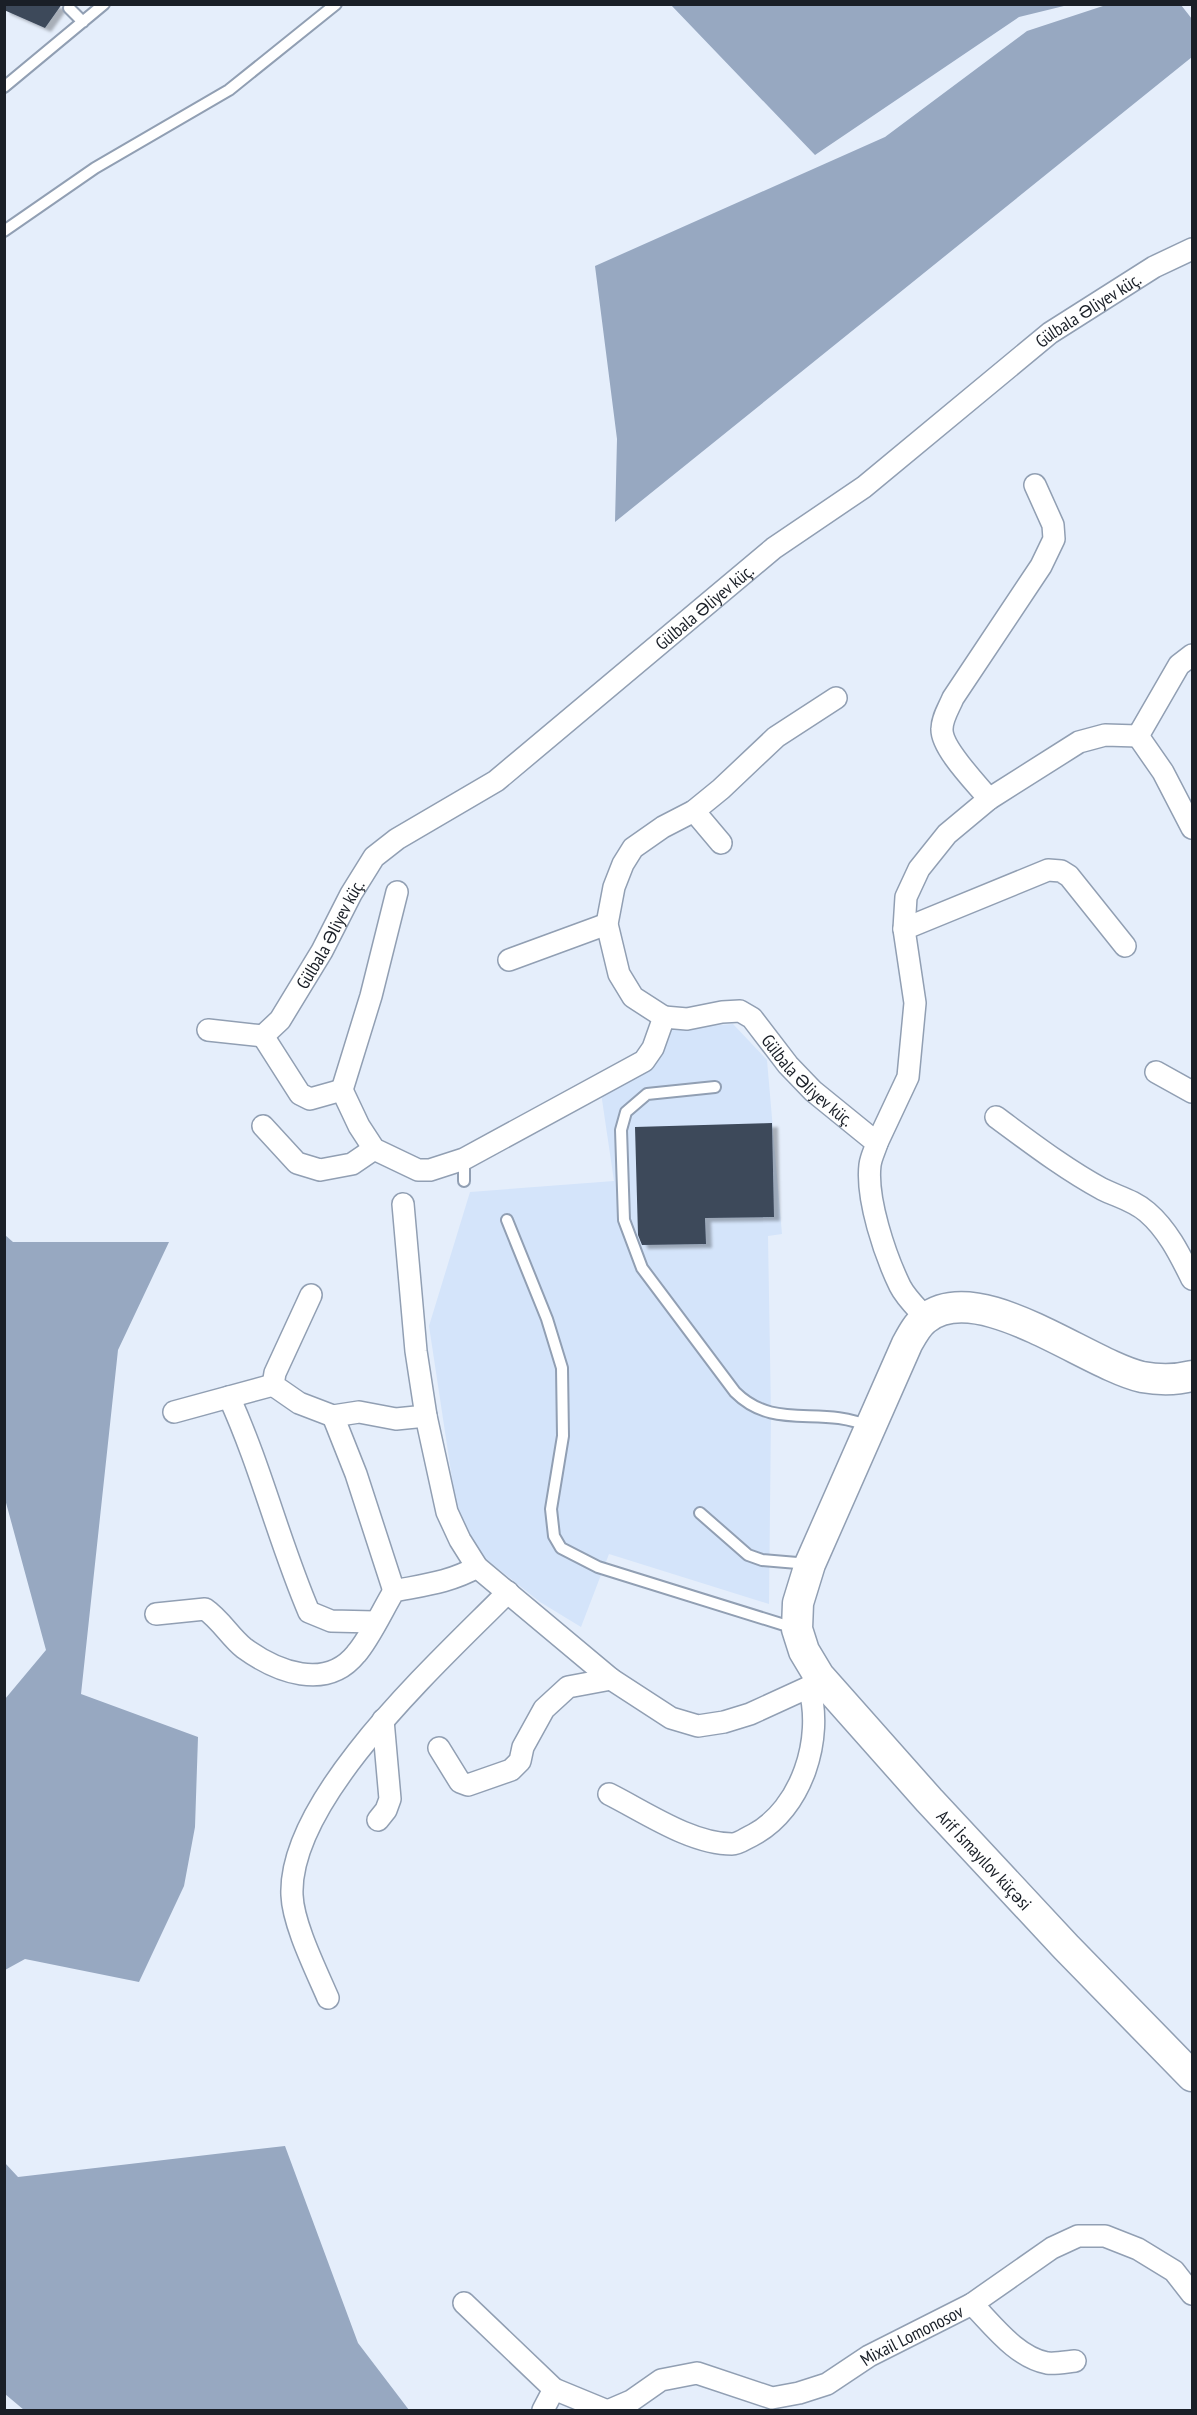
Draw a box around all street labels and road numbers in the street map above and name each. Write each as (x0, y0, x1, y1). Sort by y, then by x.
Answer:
street label: Gülbala Əliyev küç. (1030, 267, 1145, 352)
street label: Gülbala Əliyev küç. (650, 559, 758, 654)
street label: Gülbala Əliyev küç. (290, 875, 369, 993)
street label: Gülbala Əliyev küç. (757, 1029, 858, 1131)
street label: Arif İsmayılov küçəsi (932, 1805, 1037, 1915)
street label: Mixail Lomonosov (855, 2299, 967, 2370)

